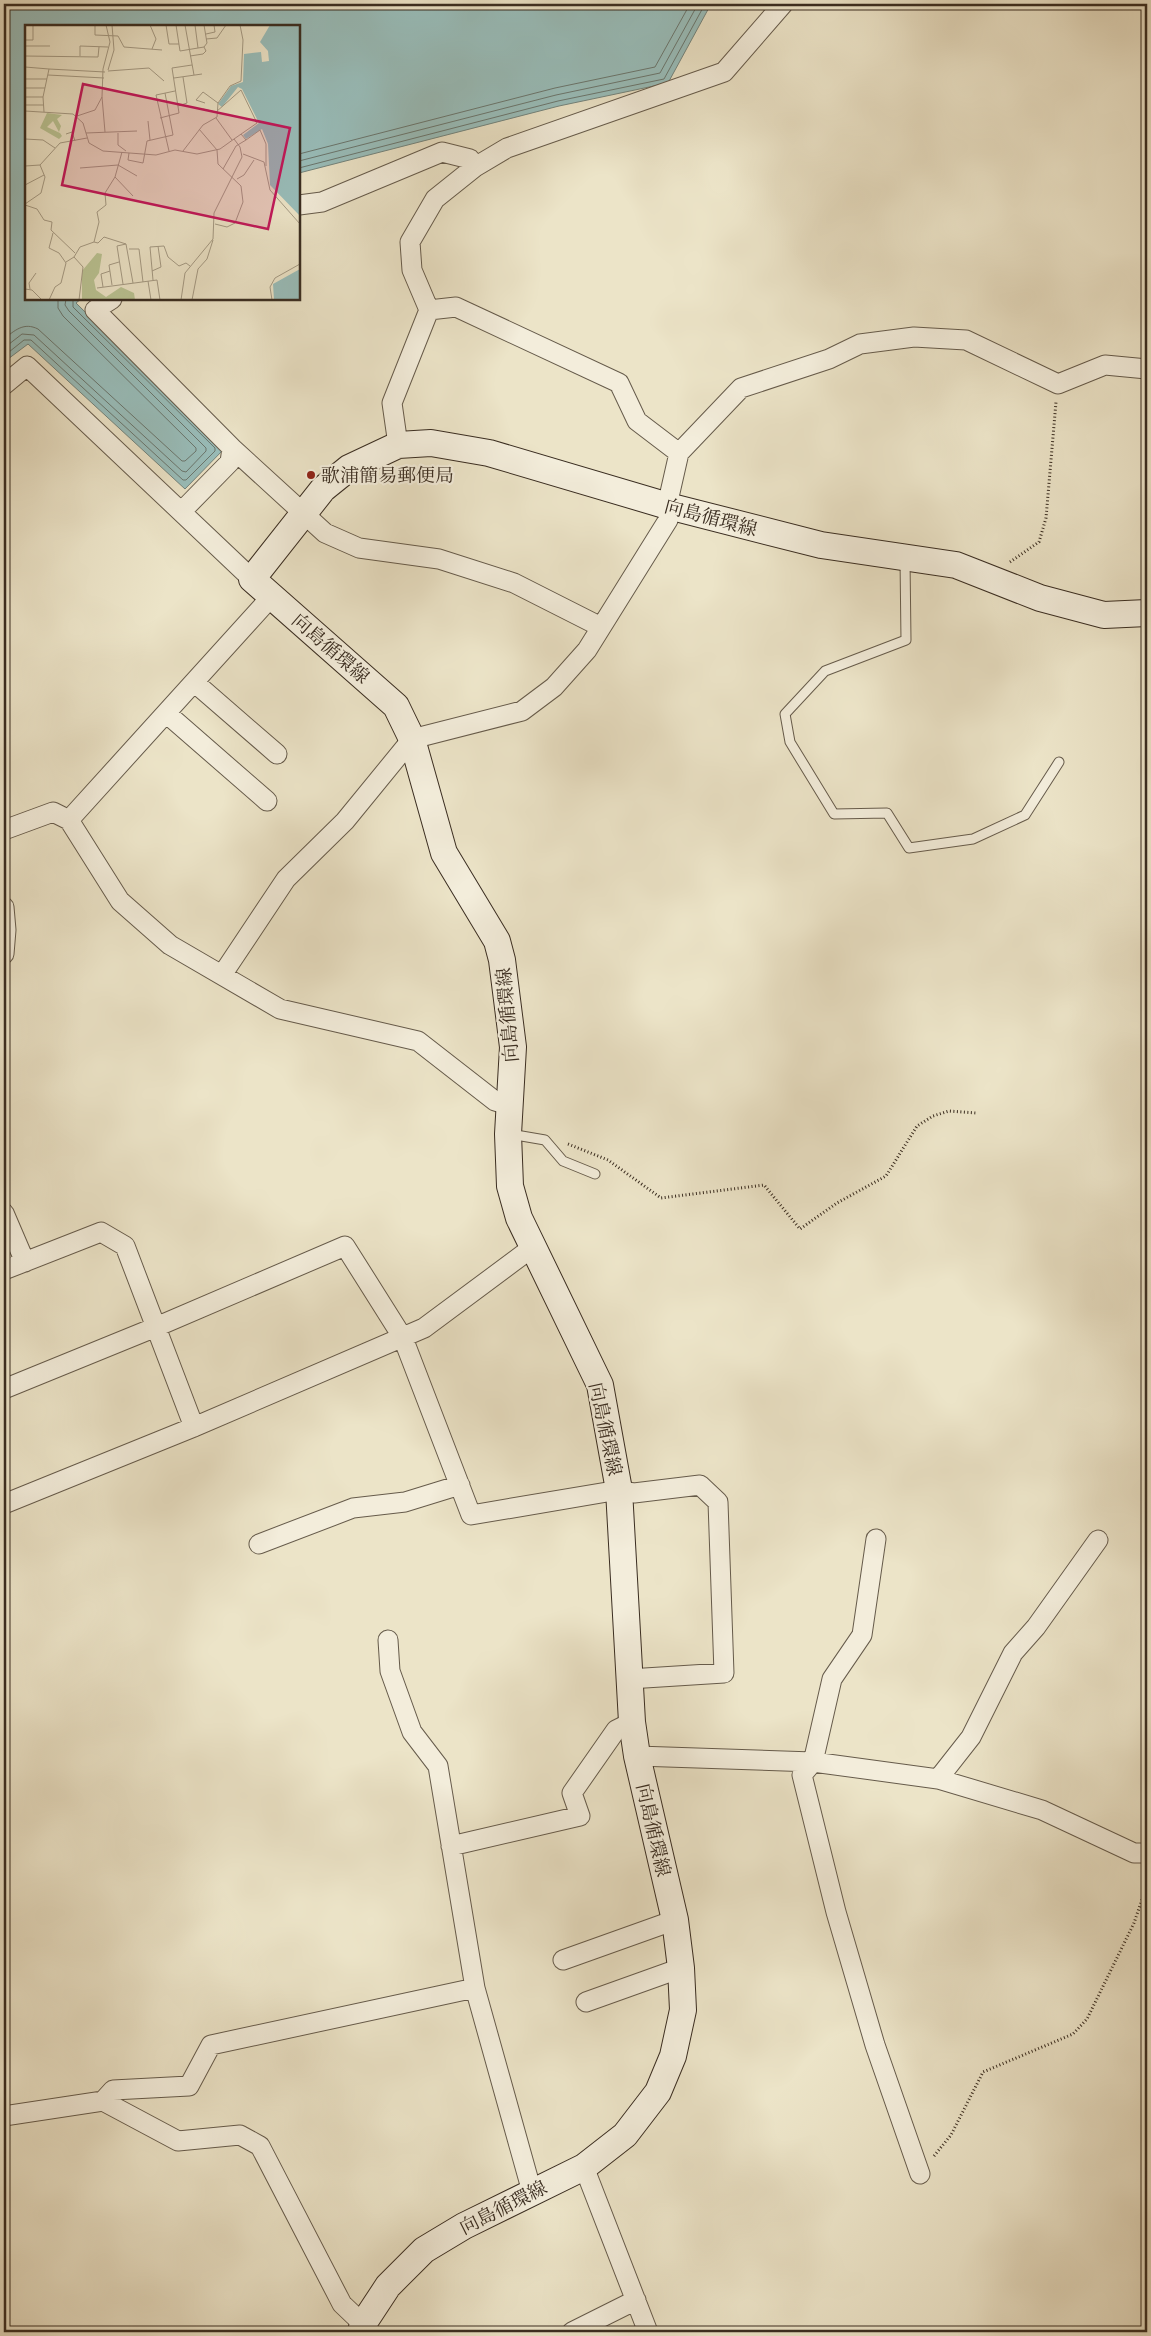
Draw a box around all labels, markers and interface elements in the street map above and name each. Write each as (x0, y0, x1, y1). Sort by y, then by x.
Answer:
inset map (25, 25, 300, 300)
place label: 歌浦簡易郵便局 (321, 464, 454, 491)
marker: 歌浦簡易郵便局 (305, 469, 317, 481)
street label: 向島循環線 (661, 494, 760, 545)
street label: 向島循環線 (285, 609, 374, 691)
street label: 向島循環線 (492, 966, 527, 1063)
street label: 向島循環線 (580, 1380, 627, 1479)
street label: 向島循環線 (628, 1781, 675, 1880)
street label: 向島循環線 (456, 2176, 553, 2243)

